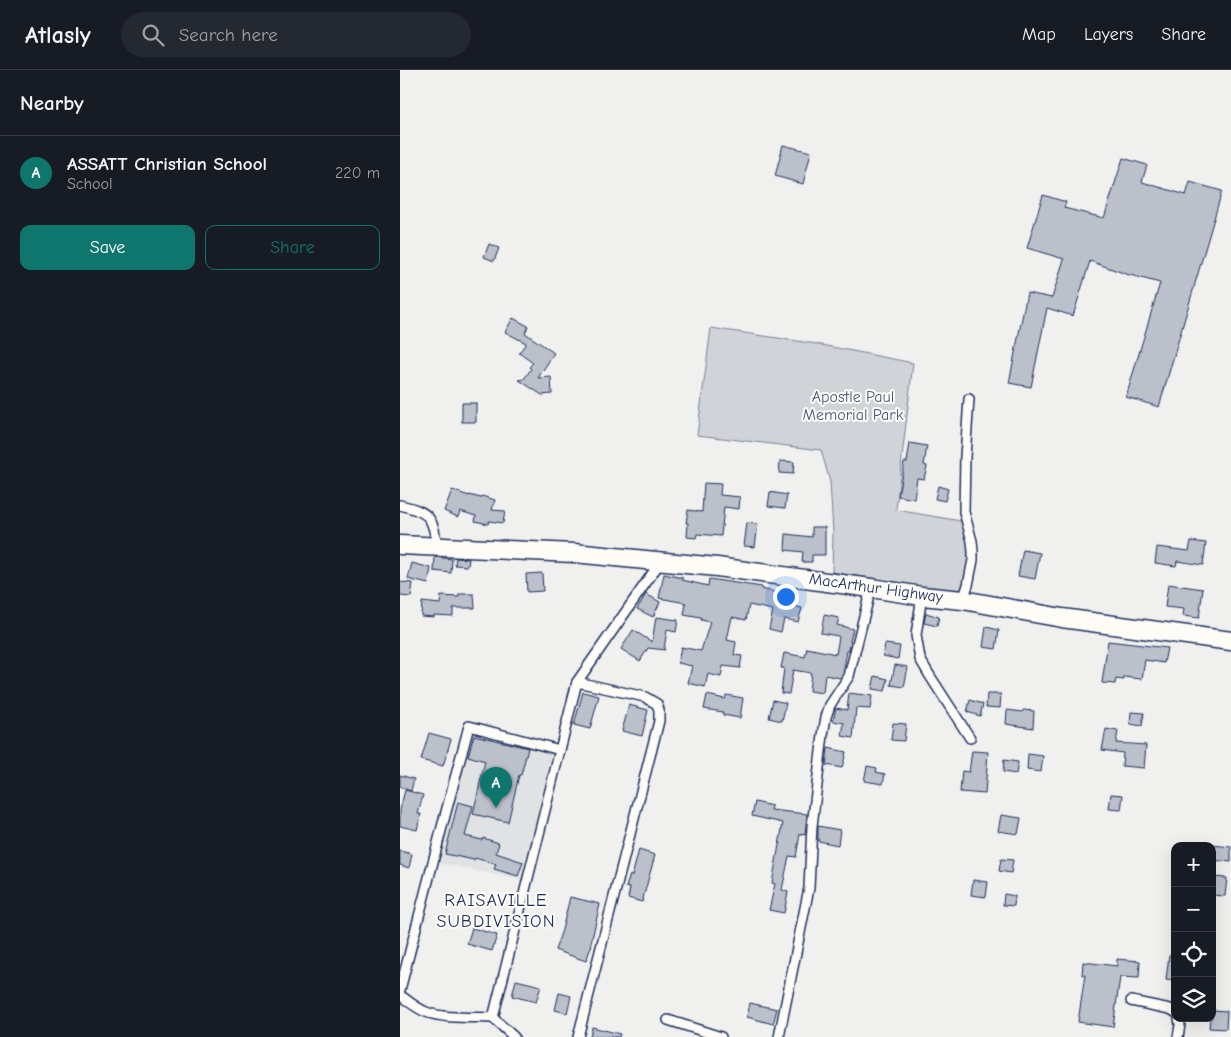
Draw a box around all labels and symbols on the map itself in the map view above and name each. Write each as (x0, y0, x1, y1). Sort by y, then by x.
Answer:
park label: Apostle Paul Memorial Park (803, 388, 904, 424)
street label: MacArthur Highway (808, 570, 945, 606)
your location (773, 584, 799, 610)
pin: A (480, 767, 512, 808)
district label: RAISAVILLE SUBDIVISION (437, 890, 555, 932)

